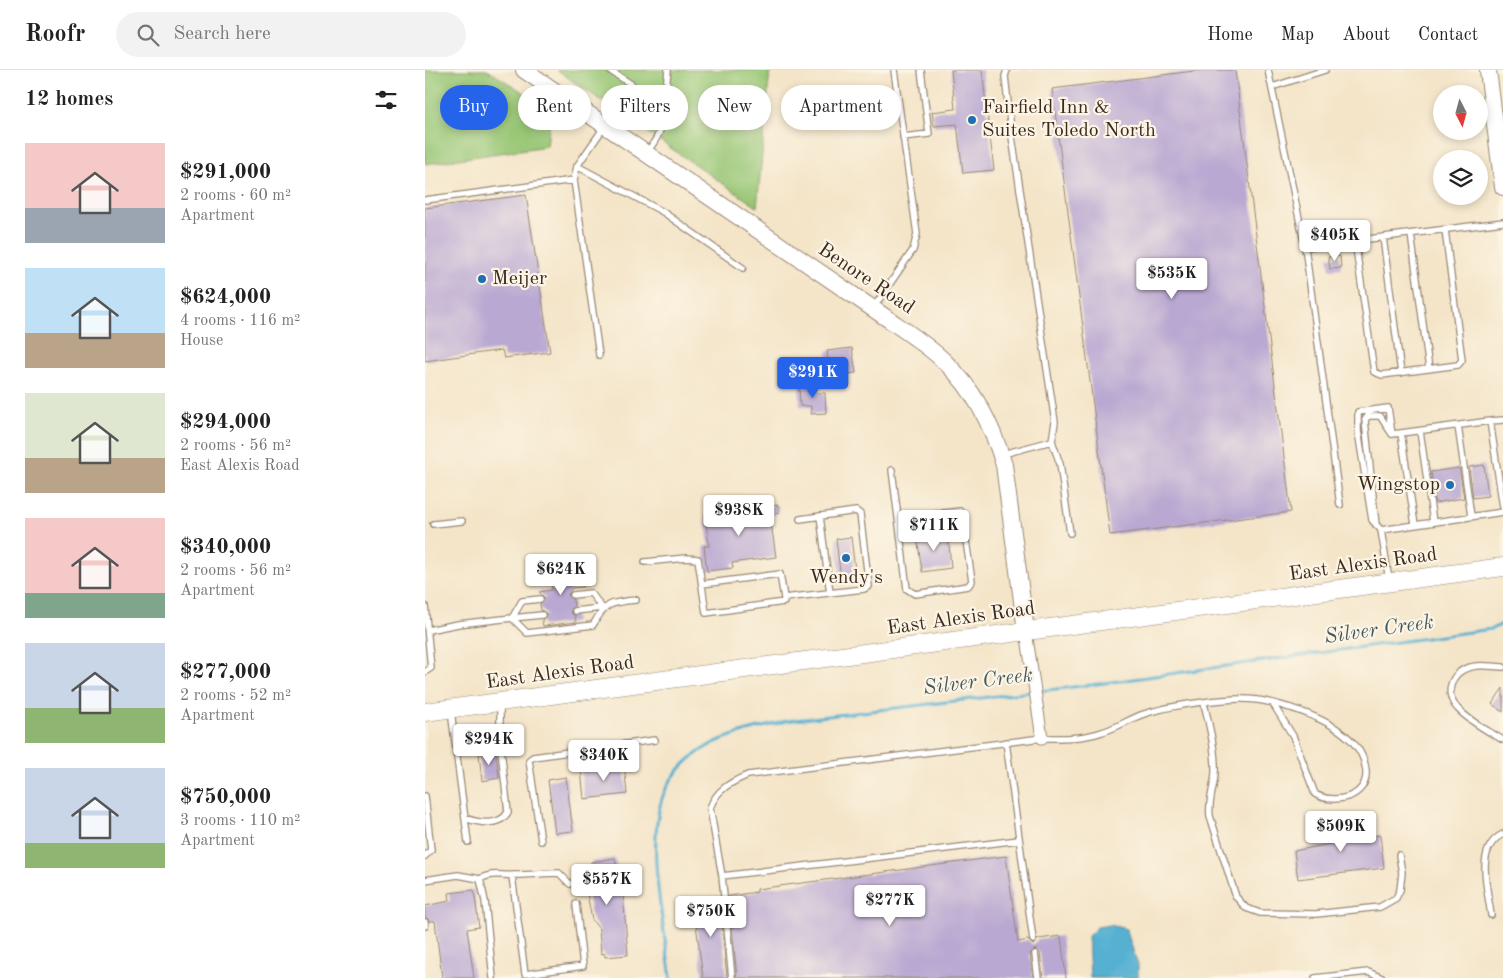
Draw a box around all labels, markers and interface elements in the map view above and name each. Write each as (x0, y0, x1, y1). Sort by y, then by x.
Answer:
search box (116, 12, 466, 57)
icon: search (134, 21, 162, 49)
text: Roofr (25, 23, 86, 47)
text: Search here (174, 25, 271, 44)
text: Home (1207, 26, 1253, 44)
text: Map (1281, 26, 1314, 44)
text: About (1342, 26, 1390, 44)
text: Contact (1418, 26, 1478, 44)
chip: Buy (440, 85, 508, 130)
chip: Rent (518, 85, 591, 130)
chip: Filters (601, 85, 688, 130)
chip: New (698, 85, 771, 130)
chip: Apartment (781, 85, 901, 130)
north arrow (1433, 85, 1487, 140)
map controls (1433, 85, 1488, 205)
icon: filters (372, 86, 400, 114)
text: 12 homes (25, 89, 113, 110)
place label: Fairfield Inn & Suites Toledo North (982, 98, 1156, 141)
marker: Fairfield Inn & Suites Toledo North (966, 114, 978, 126)
button: layers (1433, 150, 1488, 205)
text: $291,000 (180, 162, 271, 183)
icon: home (65, 163, 125, 223)
text: 2 rooms · 60 m² (180, 188, 291, 204)
text: Apartment (180, 208, 255, 224)
pin: $405K (1300, 220, 1370, 262)
text: $405K (1310, 228, 1360, 244)
street label: Benore Road (814, 240, 918, 318)
pin: $535K (1137, 258, 1207, 300)
text: $535K (1147, 266, 1197, 282)
place label: Meijer (492, 269, 547, 289)
marker: Meijer (476, 273, 488, 285)
text: $624,000 (180, 287, 271, 308)
icon: home (65, 288, 125, 348)
text: 4 rooms · 116 m² (180, 313, 300, 329)
text: House (180, 333, 223, 349)
pin: $291K (778, 356, 848, 399)
text: $291K (788, 365, 838, 381)
text: $294,000 (180, 412, 271, 433)
icon: home (65, 413, 125, 473)
text: 2 rooms · 56 m² (180, 438, 291, 454)
text: East Alexis Road (180, 458, 300, 474)
place label: Wingstop (1357, 475, 1440, 495)
marker: Wingstop (1444, 479, 1456, 491)
pin: $938K (704, 494, 774, 537)
text: $938K (714, 503, 764, 519)
pin: $711K (899, 510, 969, 552)
text: $711K (909, 518, 959, 534)
text: $340,000 (180, 537, 271, 558)
icon: home (65, 538, 125, 598)
street label: East Alexis Road (1288, 545, 1438, 585)
marker: Wendy's (840, 552, 852, 564)
pin: $624K (526, 554, 596, 596)
text: $624K (536, 562, 586, 578)
text: 2 rooms · 56 m² (180, 563, 291, 579)
place label: Wendy's (809, 568, 883, 588)
text: Apartment (180, 583, 255, 599)
street label: East Alexis Road (886, 599, 1036, 639)
water label: Silver Creek (1323, 612, 1435, 648)
street label: East Alexis Road (485, 653, 635, 693)
text: $277,000 (180, 662, 271, 683)
icon: home (65, 663, 125, 723)
water label: Silver Creek (922, 665, 1034, 699)
text: 2 rooms · 52 m² (180, 688, 291, 704)
text: Apartment (180, 708, 255, 724)
pin: $294K (454, 724, 524, 766)
text: $294K (464, 732, 514, 748)
pin: $340K (569, 740, 639, 782)
text: $340K (579, 748, 629, 764)
text: $750,000 (180, 787, 271, 808)
icon: home (65, 788, 125, 848)
pin: $509K (1306, 810, 1376, 853)
text: 3 rooms · 110 m² (180, 813, 300, 829)
text: $509K (1316, 819, 1366, 835)
text: Apartment (180, 833, 255, 849)
pin: $557K (572, 864, 642, 906)
text: $557K (582, 872, 632, 888)
pin: $277K (855, 884, 925, 927)
text: $277K (865, 893, 915, 909)
pin: $750K (676, 896, 746, 938)
text: $750K (686, 904, 736, 920)

